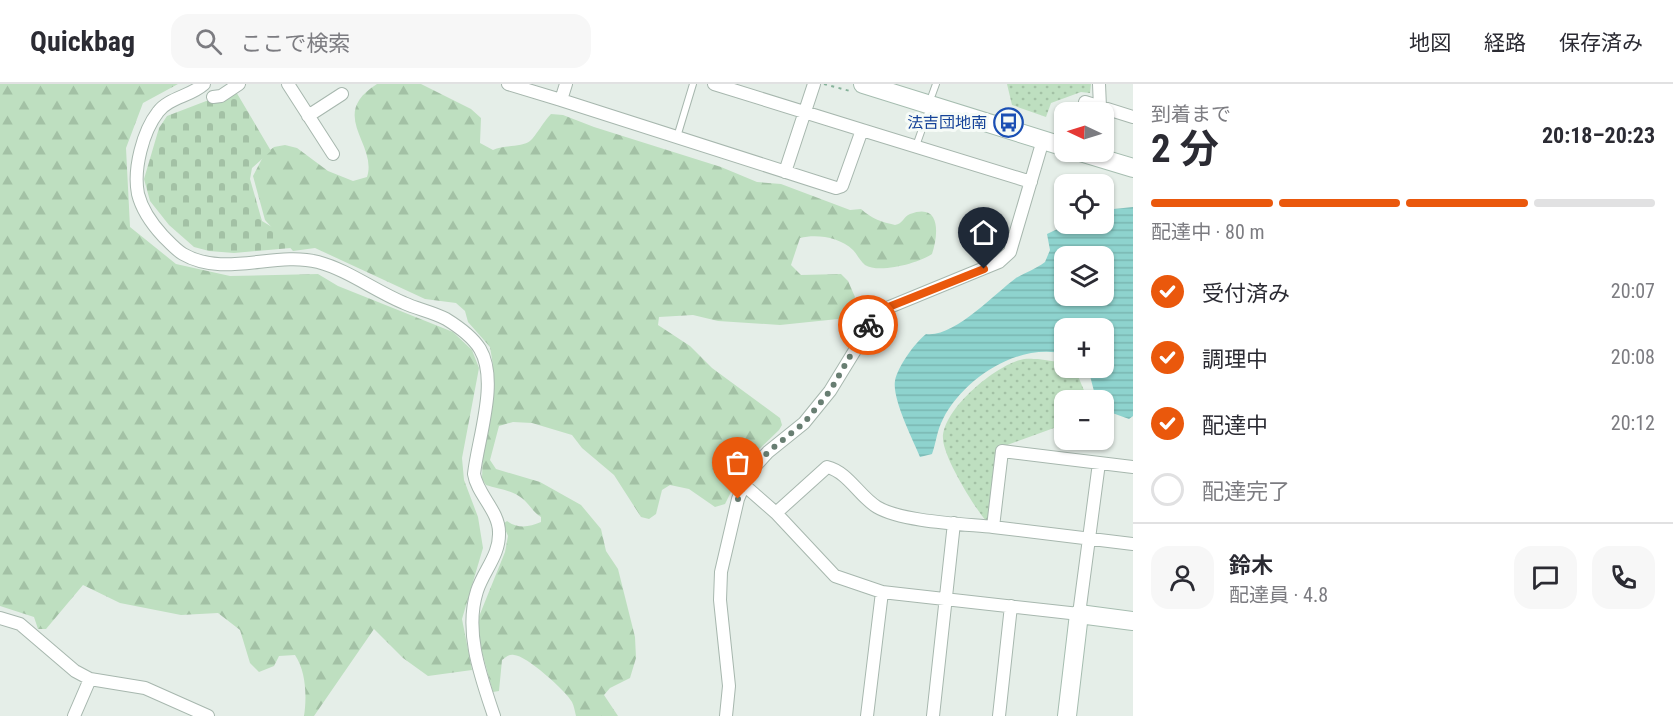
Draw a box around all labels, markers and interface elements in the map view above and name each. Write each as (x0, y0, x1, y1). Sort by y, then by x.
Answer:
search box (171, 14, 591, 68)
text: Quickbag (30, 25, 135, 58)
icon: search (192, 25, 225, 58)
text: ここで検索 (240, 31, 350, 56)
text: 地図 (1409, 31, 1451, 55)
text: 経路 (1484, 31, 1526, 55)
text: 保存済み (1559, 31, 1643, 55)
north arrow (1054, 102, 1114, 162)
map controls (1054, 102, 1114, 450)
text: 到着まで (1151, 102, 1231, 126)
bus stop icon: 法吉団地南 (992, 106, 1024, 138)
place label: 法吉団地南 (907, 113, 987, 132)
text: 20:18–20:23 (1542, 123, 1655, 148)
text: 2 分 (1151, 126, 1219, 172)
button: locate (1054, 174, 1114, 234)
pin (958, 207, 1009, 269)
icon: home (967, 216, 1000, 249)
text: 配達中 · 80 m (1151, 220, 1264, 244)
button: layers (1054, 246, 1114, 306)
icon: check (1151, 275, 1184, 308)
text: 20:07 (1611, 279, 1655, 303)
text: 受付済み (1202, 281, 1290, 306)
courier (838, 295, 898, 355)
icon: bike (852, 309, 885, 342)
button: + (1054, 318, 1114, 378)
icon: check (1151, 341, 1184, 374)
text: 20:08 (1611, 345, 1655, 369)
text: 調理中 (1202, 347, 1268, 372)
button: − (1054, 390, 1114, 450)
icon: check (1151, 407, 1184, 440)
text: 20:12 (1611, 411, 1655, 435)
text: 配達中 (1202, 413, 1268, 438)
pin (712, 437, 763, 499)
icon: bag (721, 446, 754, 479)
text: 配達完了 (1202, 479, 1290, 504)
button: person (1151, 546, 1214, 609)
button: chat (1514, 546, 1577, 609)
button: phone (1592, 546, 1655, 609)
text: 鈴木 (1229, 553, 1273, 578)
text: 配達員 · 4.8 (1229, 583, 1328, 607)

